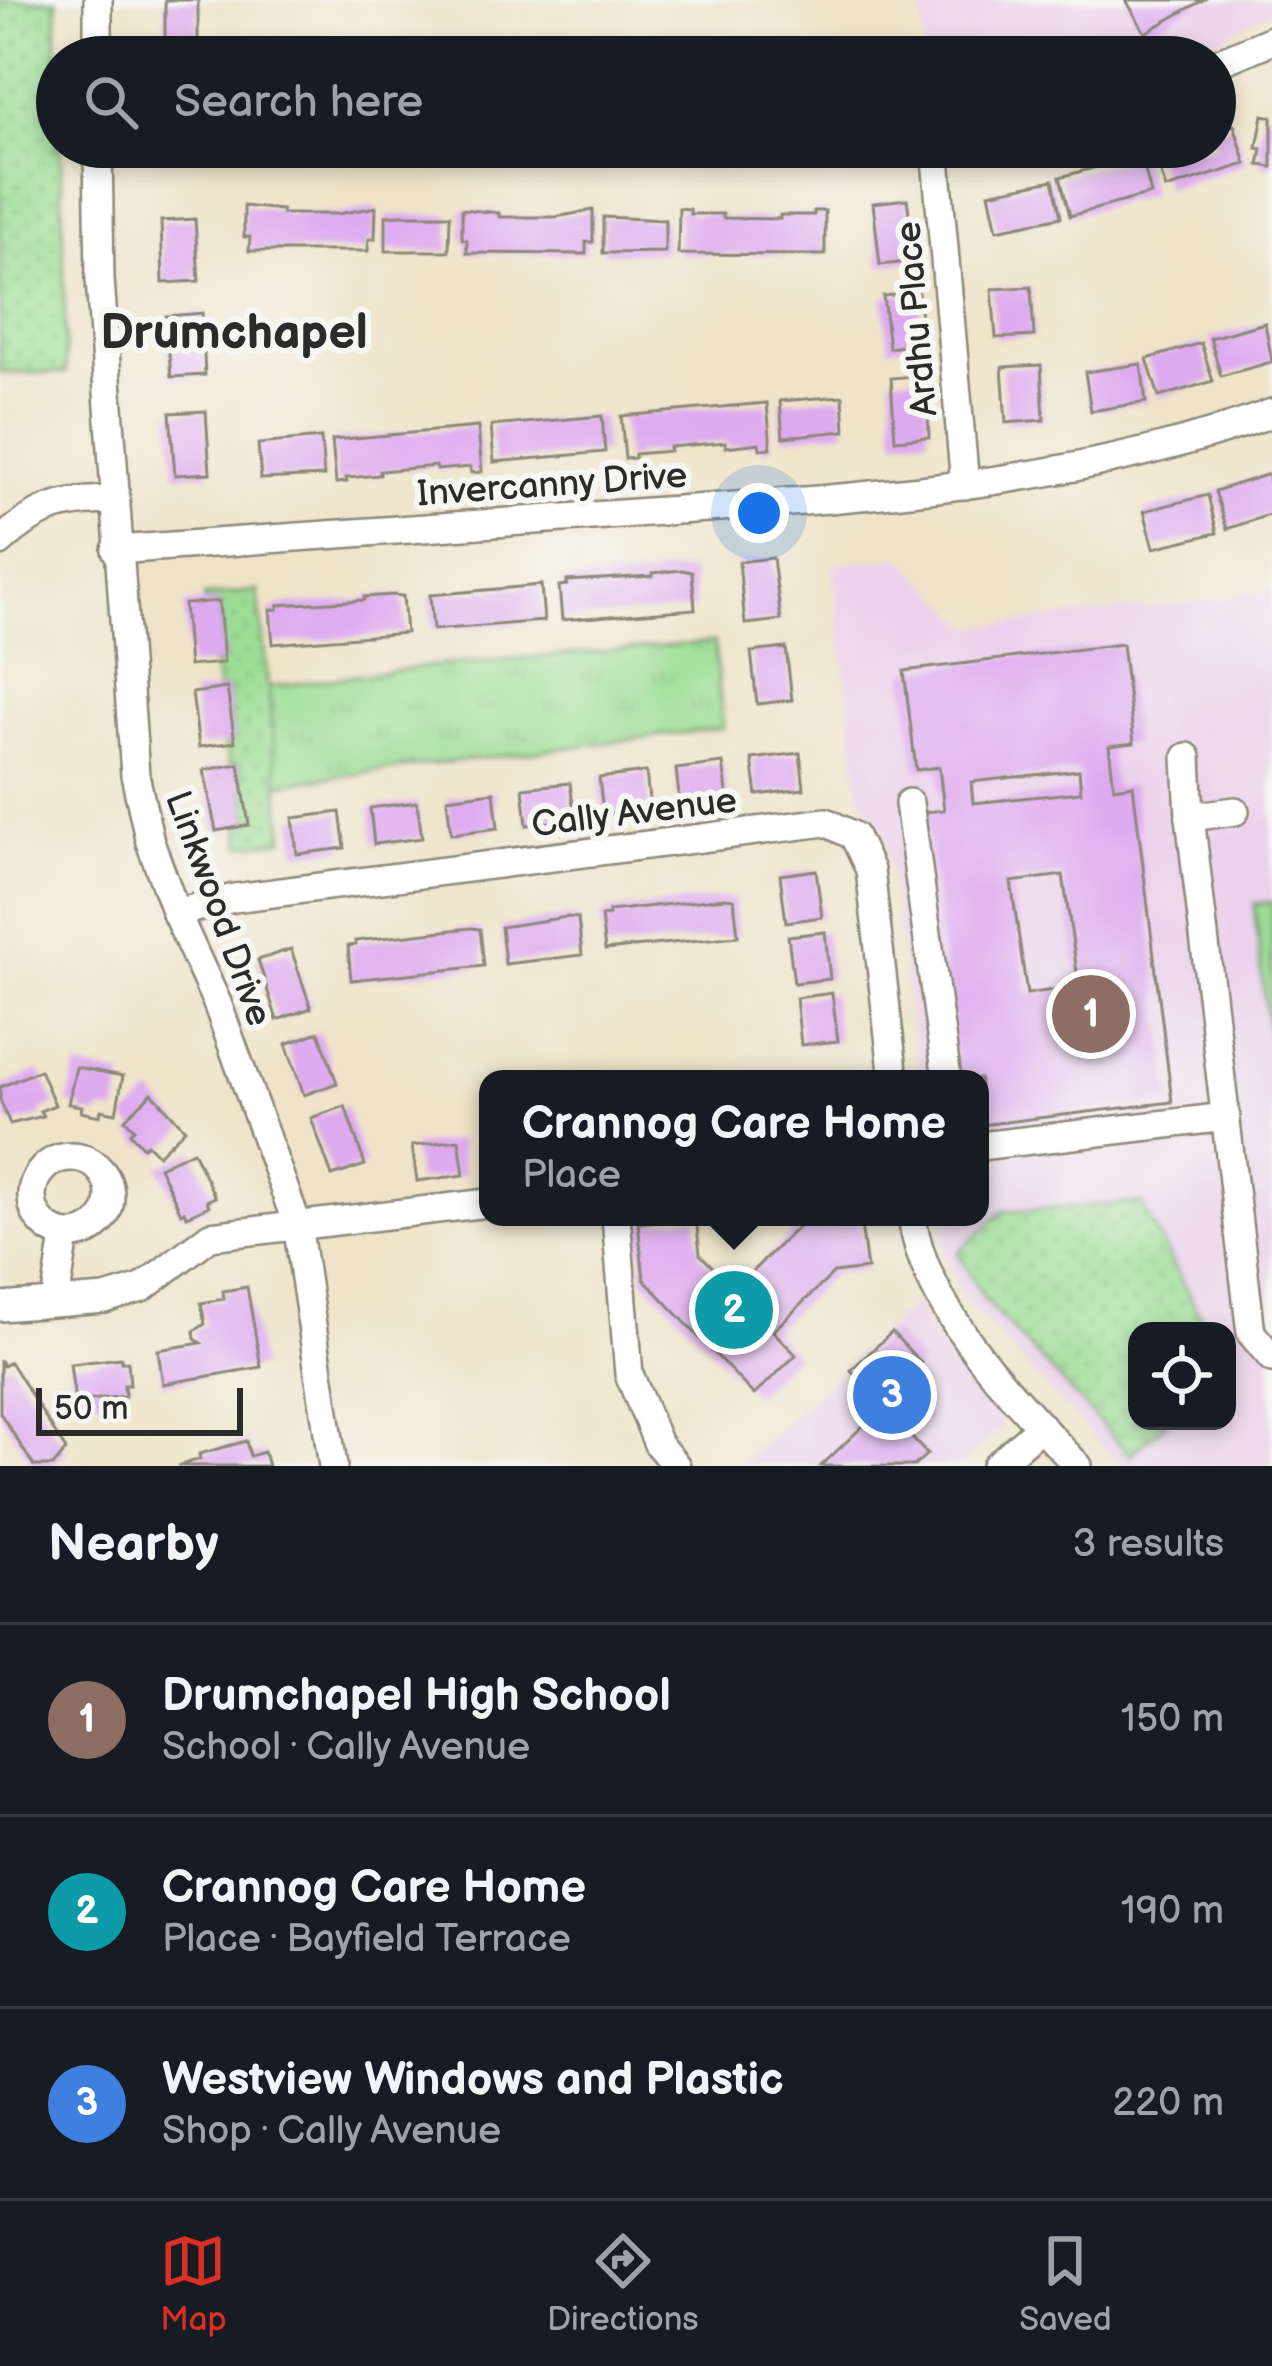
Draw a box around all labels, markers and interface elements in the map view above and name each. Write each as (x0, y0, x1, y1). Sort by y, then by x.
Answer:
search box (36, 36, 1236, 168)
icon: search (78, 69, 144, 135)
text: Search here (174, 75, 423, 130)
street label: Ardhu Place (888, 219, 947, 418)
district label: Drumchapel (100, 305, 368, 362)
street label: Invercanny Drive (416, 455, 689, 516)
your location (729, 483, 789, 543)
street label: Cally Avenue (529, 780, 739, 847)
street label: Linkwood Drive (155, 786, 280, 1032)
pin: 1 (1052, 969, 1130, 1059)
popup (479, 1070, 989, 1226)
text: Crannog Care Home (522, 1097, 946, 1152)
text: Place (522, 1152, 621, 1199)
pin: 2 (695, 1265, 773, 1355)
map controls (1128, 1322, 1236, 1430)
button: locate (1128, 1322, 1236, 1430)
pin: 3 (853, 1350, 931, 1440)
scale bar (36, 1382, 243, 1435)
text: 50 m (54, 1389, 129, 1429)
text: Nearby (48, 1514, 219, 1575)
text: 3 results (1072, 1521, 1224, 1568)
text: Drumchapel High School (162, 1669, 671, 1724)
text: 1 (79, 1696, 95, 1743)
text: 150 m (1121, 1696, 1224, 1743)
text: School · Cally Avenue (162, 1724, 530, 1771)
text: Crannog Care Home (162, 1861, 586, 1916)
text: 2 (75, 1888, 99, 1935)
text: 190 m (1121, 1888, 1224, 1935)
text: Place · Bayfield Terrace (162, 1916, 571, 1963)
text: Westview Windows and Plastic (162, 2053, 784, 2108)
text: 3 (76, 2080, 98, 2127)
text: 220 m (1112, 2080, 1224, 2127)
text: Shop · Cally Avenue (162, 2108, 501, 2155)
tab: Map (160, 2228, 227, 2340)
tab: Directions (547, 2228, 699, 2340)
tab: Saved (1019, 2228, 1112, 2340)

